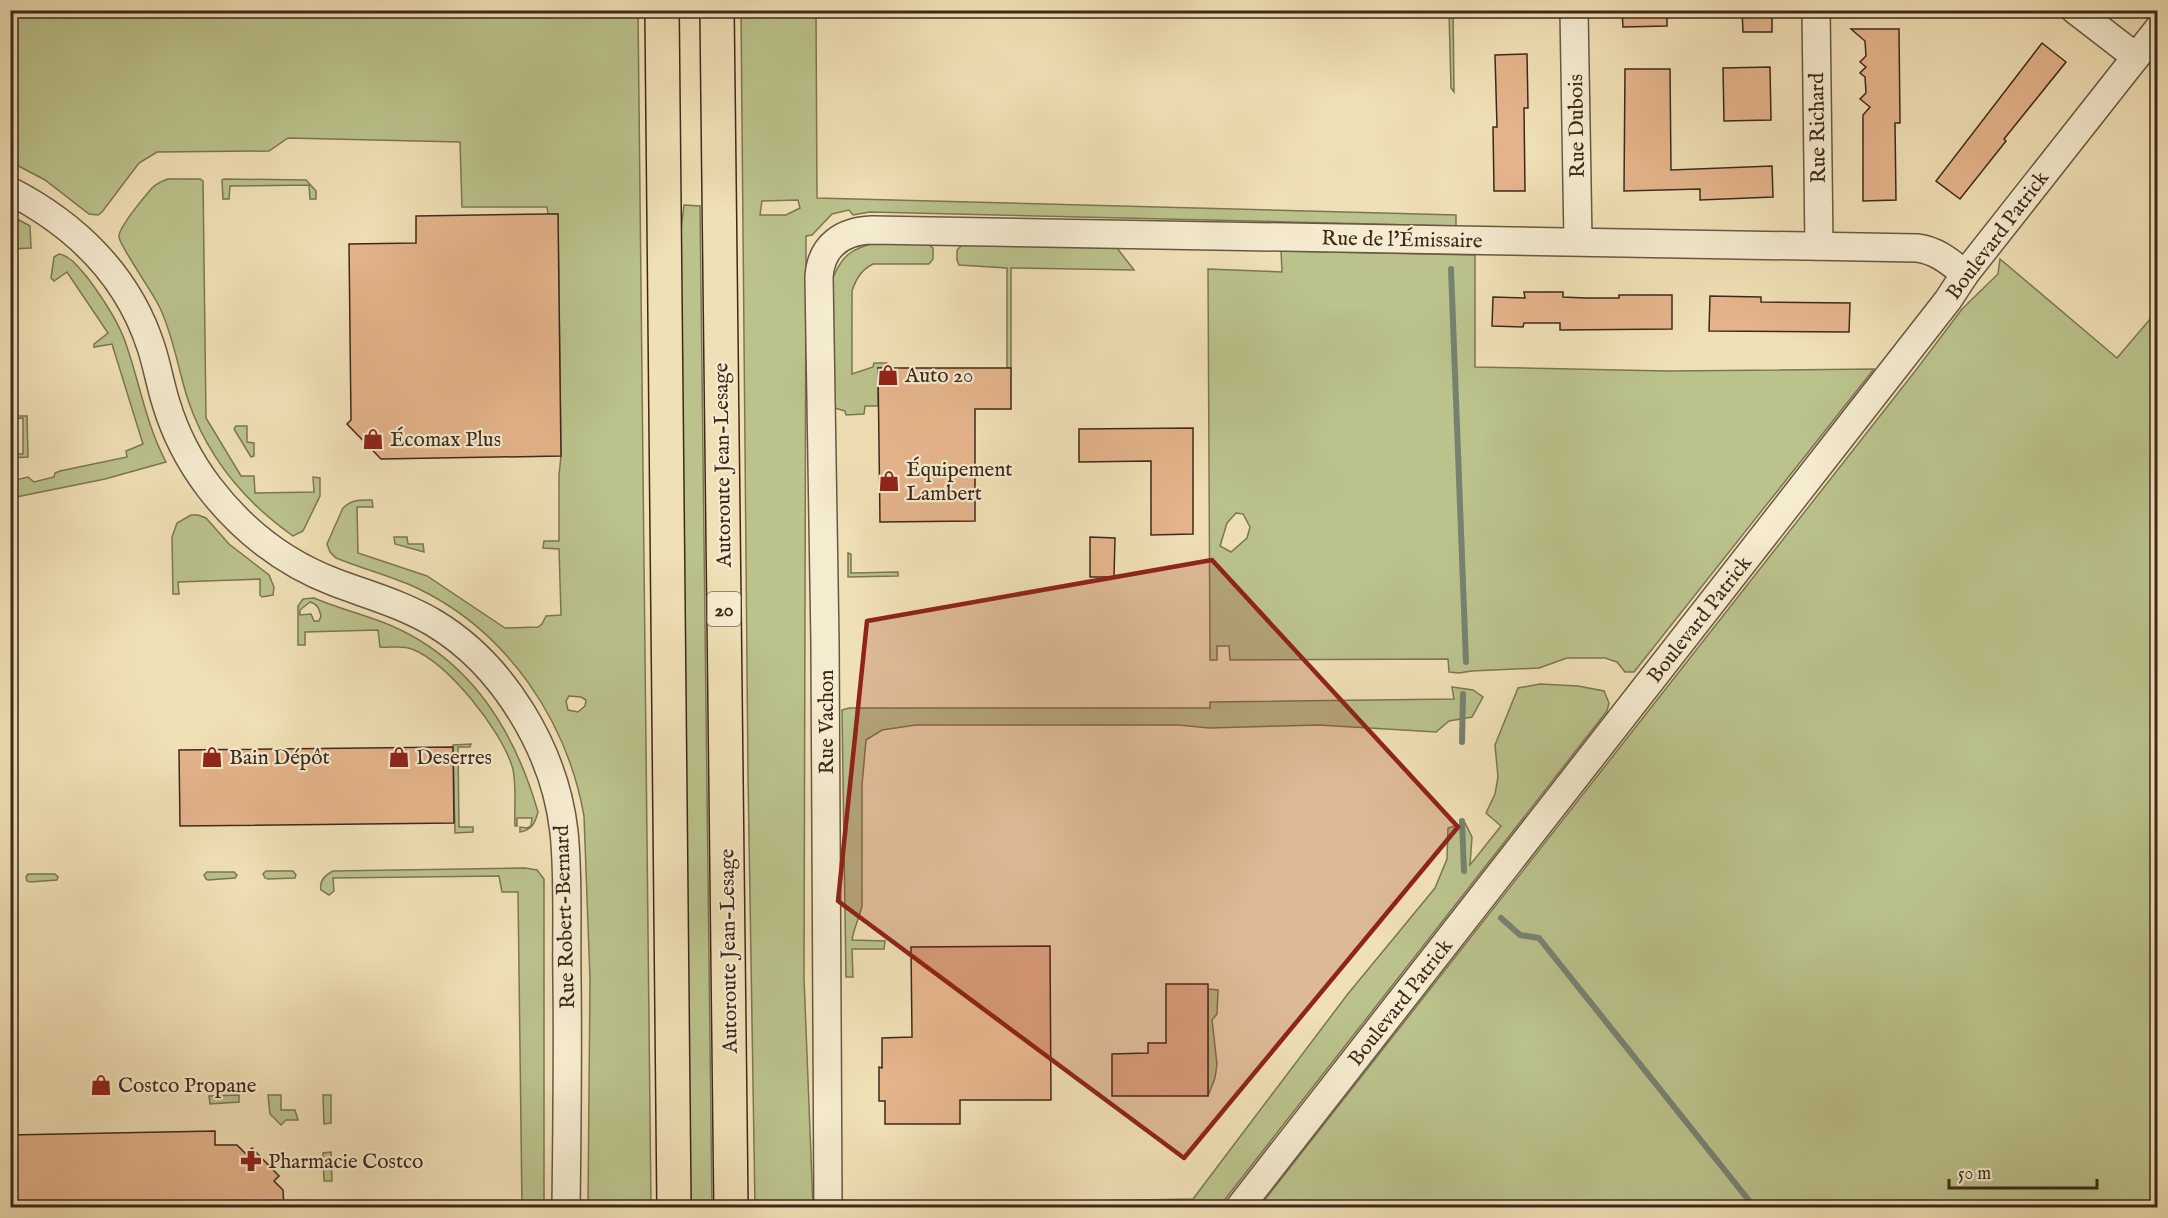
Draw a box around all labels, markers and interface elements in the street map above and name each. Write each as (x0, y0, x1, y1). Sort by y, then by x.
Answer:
street label: Rue Richard (1804, 72, 1833, 183)
street label: Rue Dubois (1563, 74, 1592, 178)
street label: Boulevard Patrick (1941, 165, 2056, 306)
street label: Rue de l'Émissaire (1321, 225, 1483, 255)
street label: Autoroute Jean-Lesage (708, 362, 739, 569)
shop icon: Auto 20 (876, 363, 900, 387)
place label: Auto 20 (904, 363, 973, 390)
place label: Écomax Plus (390, 426, 501, 454)
shop icon: Écomax Plus (361, 427, 385, 451)
place label: Équipement Lambert (906, 456, 1013, 508)
shop icon: Équipement Lambert (877, 469, 901, 493)
street label: Boulevard Patrick (1642, 550, 1759, 689)
road number: 20 (708, 592, 740, 626)
street label: Rue Vachon (814, 670, 841, 775)
shop icon: Bain Dépôt (200, 745, 224, 769)
place label: Bain Dépôt (229, 745, 330, 772)
shop icon: Deserres (387, 745, 411, 769)
place label: Deserres (416, 745, 492, 772)
street label: Rue Robert-Bernard (549, 824, 582, 1009)
street label: Autoroute Jean-Lesage (714, 848, 745, 1055)
street label: Boulevard Patrick (1343, 933, 1460, 1072)
shop icon: Costco Propane (89, 1073, 113, 1097)
place label: Costco Propane (118, 1073, 257, 1100)
pharmacy icon: Pharmacie Costco (239, 1149, 263, 1173)
place label: Pharmacie Costco (268, 1149, 423, 1176)
scale bar (1949, 1152, 2098, 1190)
text: 50 m (1958, 1163, 1991, 1186)

